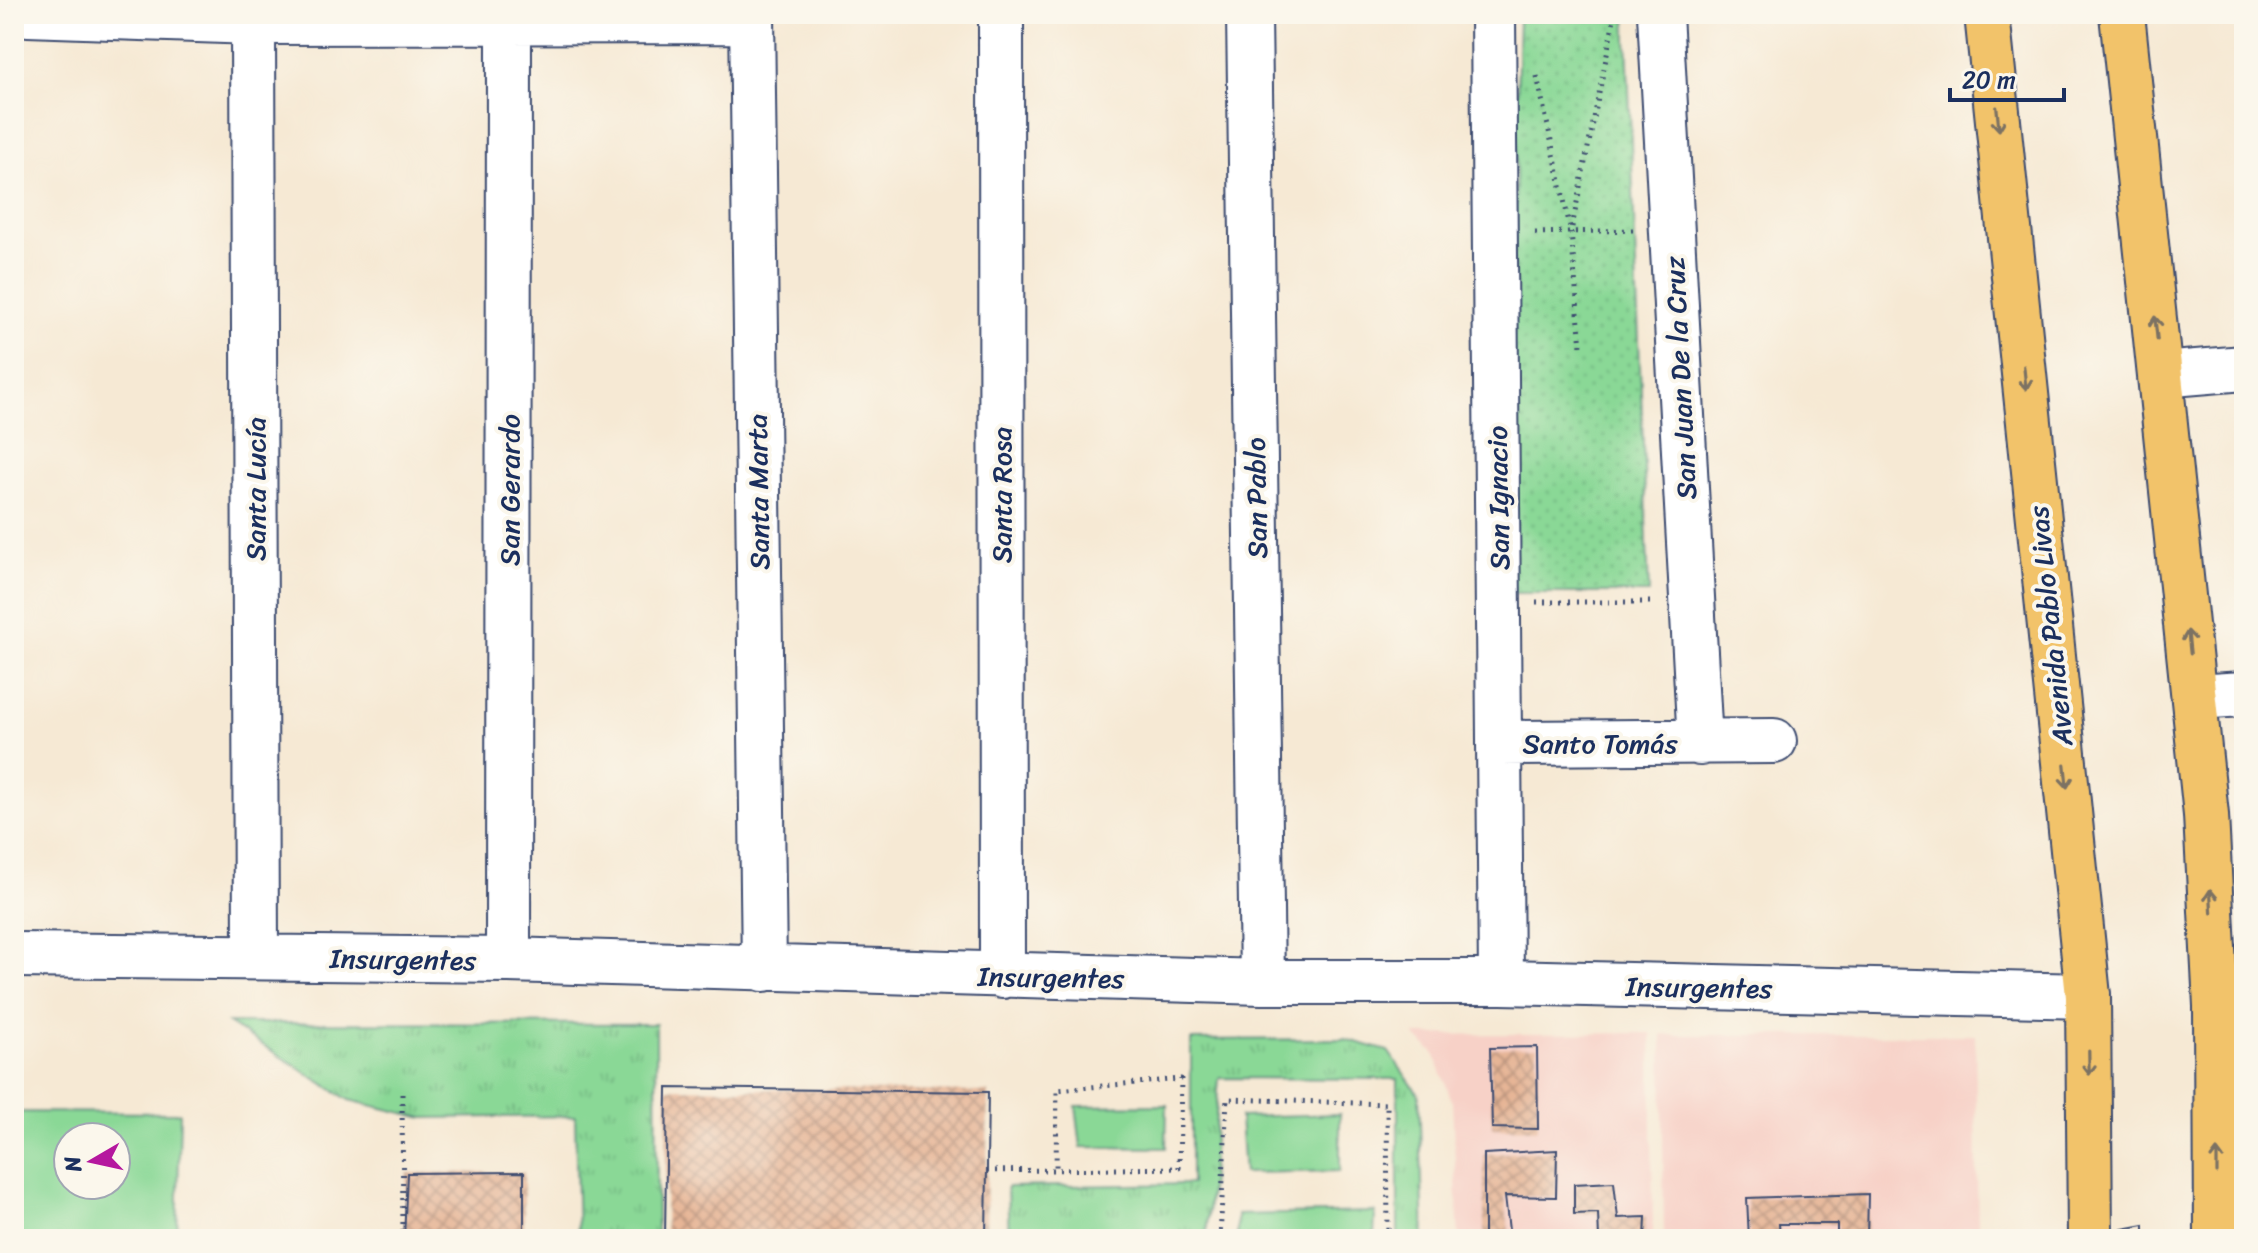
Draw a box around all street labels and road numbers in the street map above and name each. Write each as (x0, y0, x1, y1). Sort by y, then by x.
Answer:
street label: San Juan De la Cruz (1650, 254, 1711, 501)
street label: San Gerardo (485, 414, 534, 566)
street label: Santa Marta (733, 414, 784, 570)
street label: Santa Lucía (231, 417, 280, 561)
street label: San Ignacio (1473, 425, 1524, 571)
street label: Santa Rosa (977, 427, 1026, 563)
street label: San Pablo (1231, 437, 1282, 559)
street label: Avenida Pablo Livas (2014, 503, 2088, 749)
street label: Santo Tomás (1522, 719, 1678, 768)
street label: Insurgentes (328, 934, 477, 985)
street label: Insurgentes (976, 952, 1125, 1003)
street label: Insurgentes (1624, 962, 1773, 1013)

